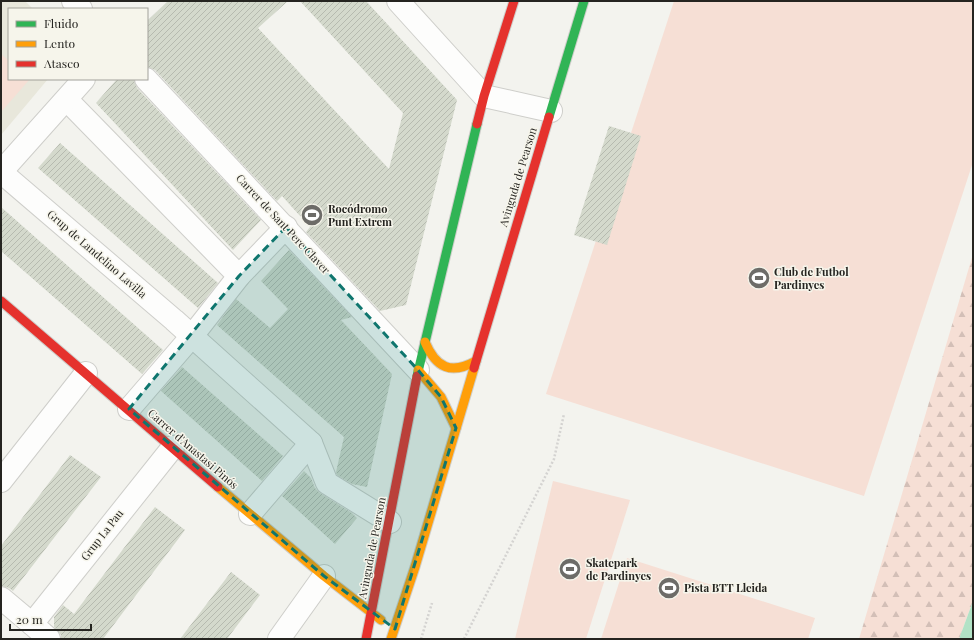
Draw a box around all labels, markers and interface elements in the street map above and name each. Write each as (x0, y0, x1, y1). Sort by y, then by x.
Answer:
legend (8, 8, 148, 80)
text: Fluido (44, 15, 79, 31)
text: Lento (44, 35, 76, 51)
text: Atasco (43, 55, 80, 71)
street label: Avinguda de Pearson (495, 125, 540, 229)
street label: Carrer de Sant Pere Claver (233, 170, 334, 277)
place label: Rocódromo Punt Extrem (328, 201, 392, 229)
sports icon: Rocódromo Punt Extrem (299, 202, 325, 228)
street label: Grup de Landelino Lavilla (44, 206, 151, 301)
place label: Club de Futbol Pardinyes (774, 264, 849, 292)
sports icon: Club de Futbol Pardinyes (746, 265, 772, 291)
street label: Carrer d'Anastasi Pinós (145, 405, 242, 492)
street label: Avinguda de Pearson (354, 495, 389, 601)
street label: Grup La Pau (77, 506, 127, 563)
place label: Skatepark de Pardinyes (586, 555, 651, 583)
sports icon: Skatepark de Pardinyes (557, 556, 583, 582)
sports icon: Pista BTT Lleida (656, 575, 682, 601)
place label: Pista BTT Lleida (684, 580, 768, 595)
scale bar (10, 606, 91, 632)
text: 20 m (16, 611, 43, 627)

